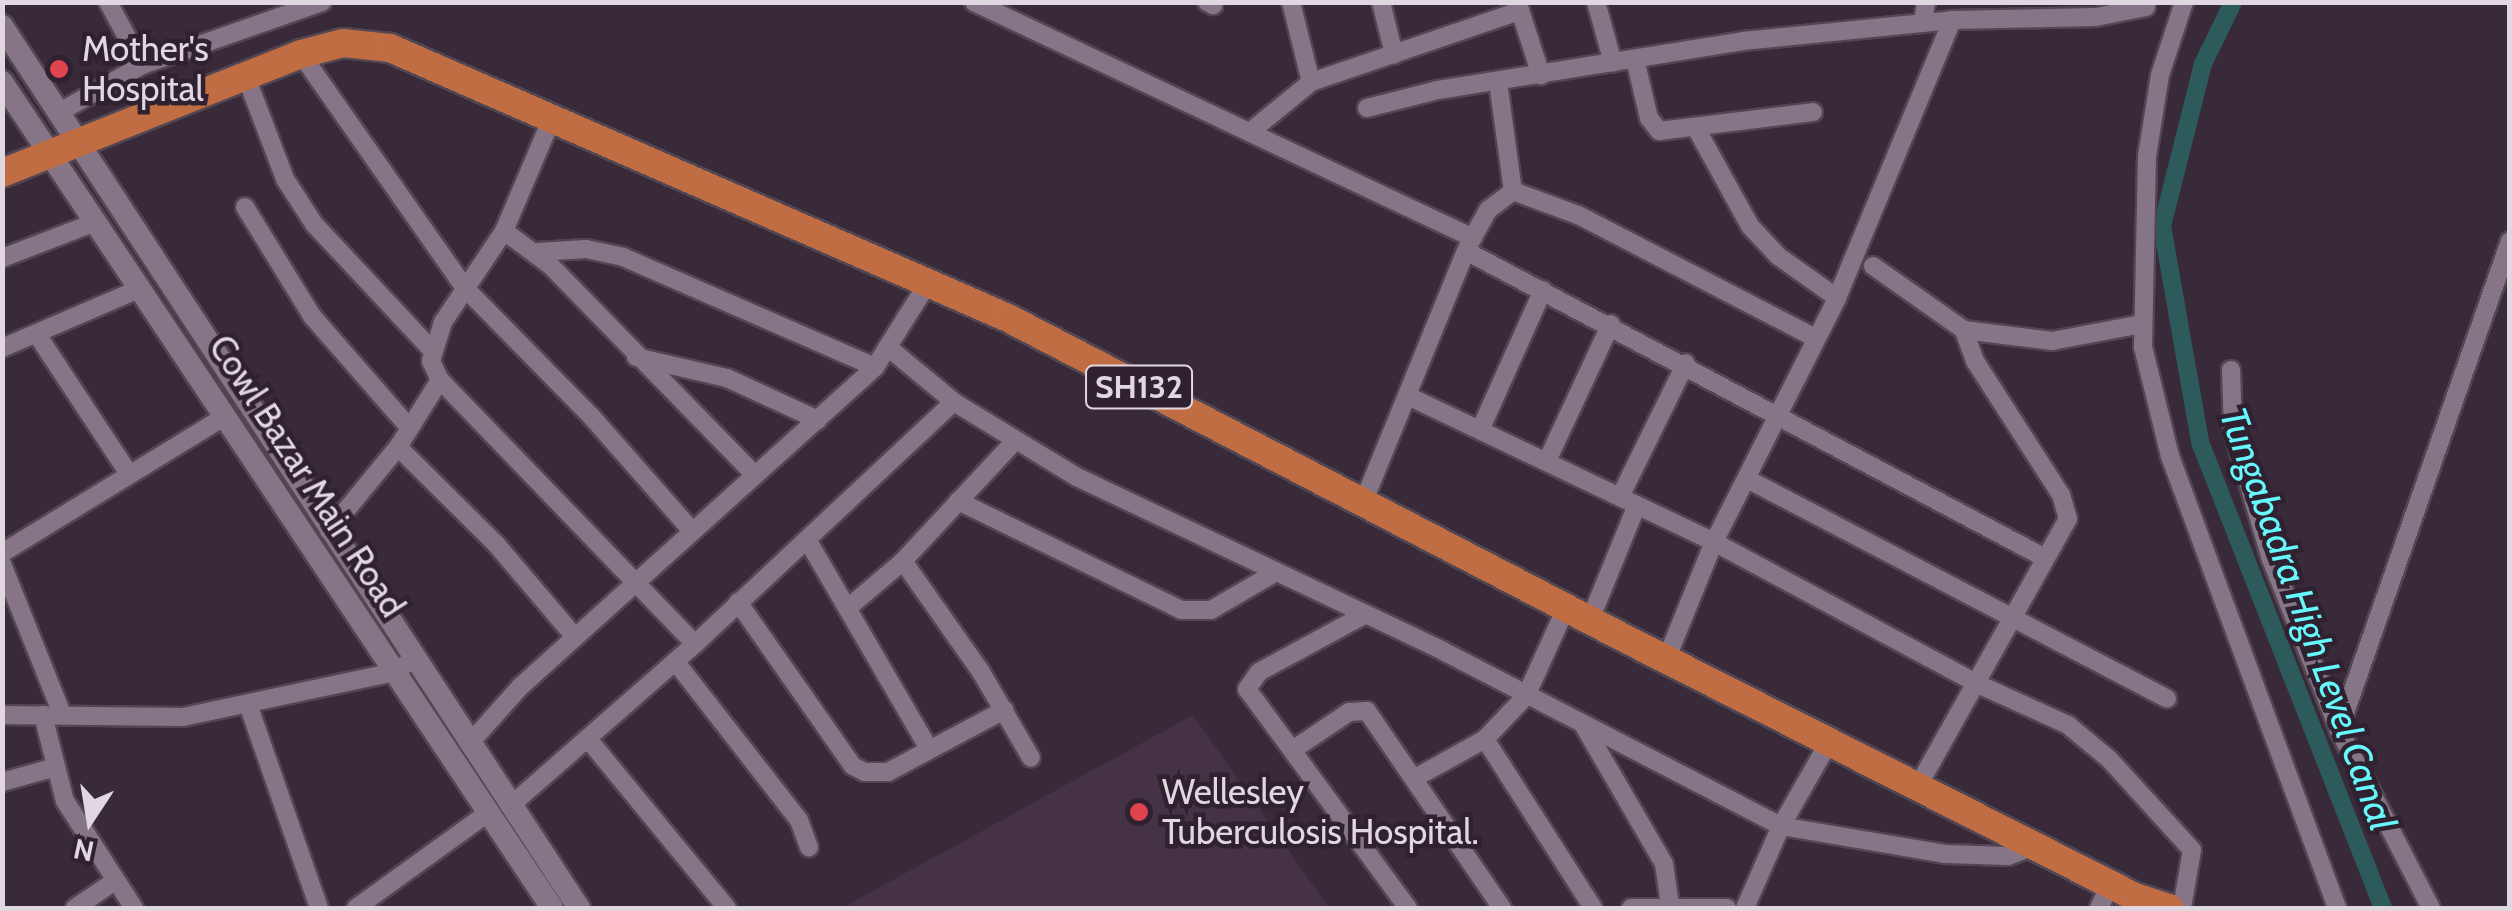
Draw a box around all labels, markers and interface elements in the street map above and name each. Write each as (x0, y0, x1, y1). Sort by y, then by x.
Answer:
place label: Mother's Hospital (82, 28, 209, 110)
marker: Mother's Hospital (46, 56, 72, 82)
street label: Cowl Bazar Main Road (200, 327, 414, 625)
road number: SH132 (1084, 360, 1194, 414)
water label: Tungabadra High Level Canal (2210, 401, 2406, 837)
north arrow (40, 771, 140, 871)
place label: Wellesley Tuberculosis Hospital. (1162, 771, 1479, 853)
marker: Wellesley Tuberculosis Hospital. (1126, 799, 1152, 825)
text: N (71, 832, 97, 869)

